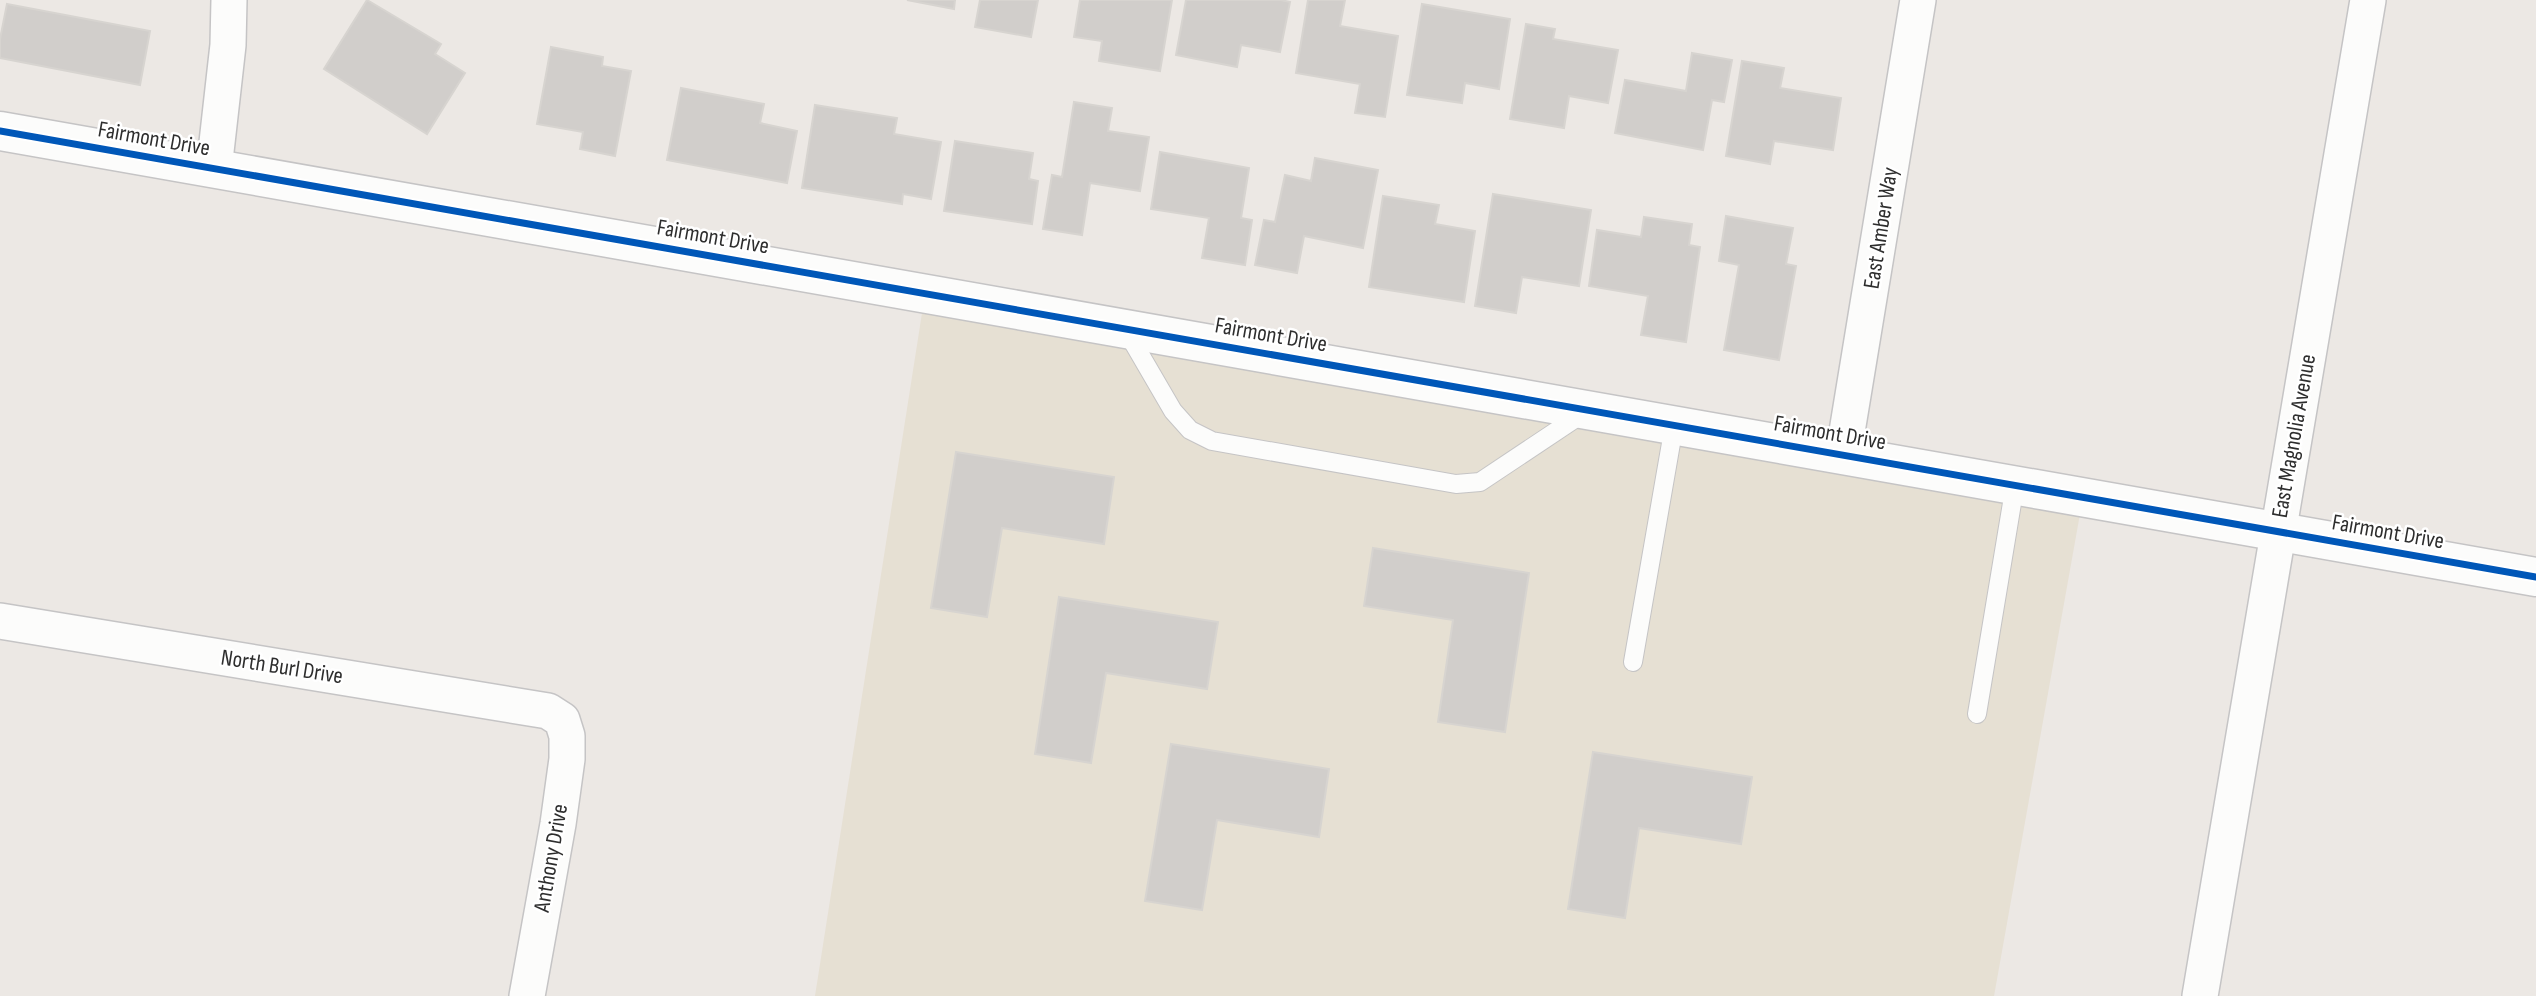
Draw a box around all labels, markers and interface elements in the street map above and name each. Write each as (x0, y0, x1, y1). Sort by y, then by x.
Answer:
street label: Fairmont Drive (96, 115, 212, 163)
street label: East Amber Way (1858, 165, 1904, 291)
street label: Fairmont Drive (655, 213, 771, 261)
street label: Fairmont Drive (1213, 311, 1329, 359)
street label: East Magnolia Avenue (2266, 352, 2322, 520)
street label: Fairmont Drive (1772, 409, 1888, 457)
street label: Fairmont Drive (2330, 508, 2446, 556)
street label: North Burl Drive (219, 644, 345, 690)
street label: Anthony Drive (528, 802, 574, 915)

